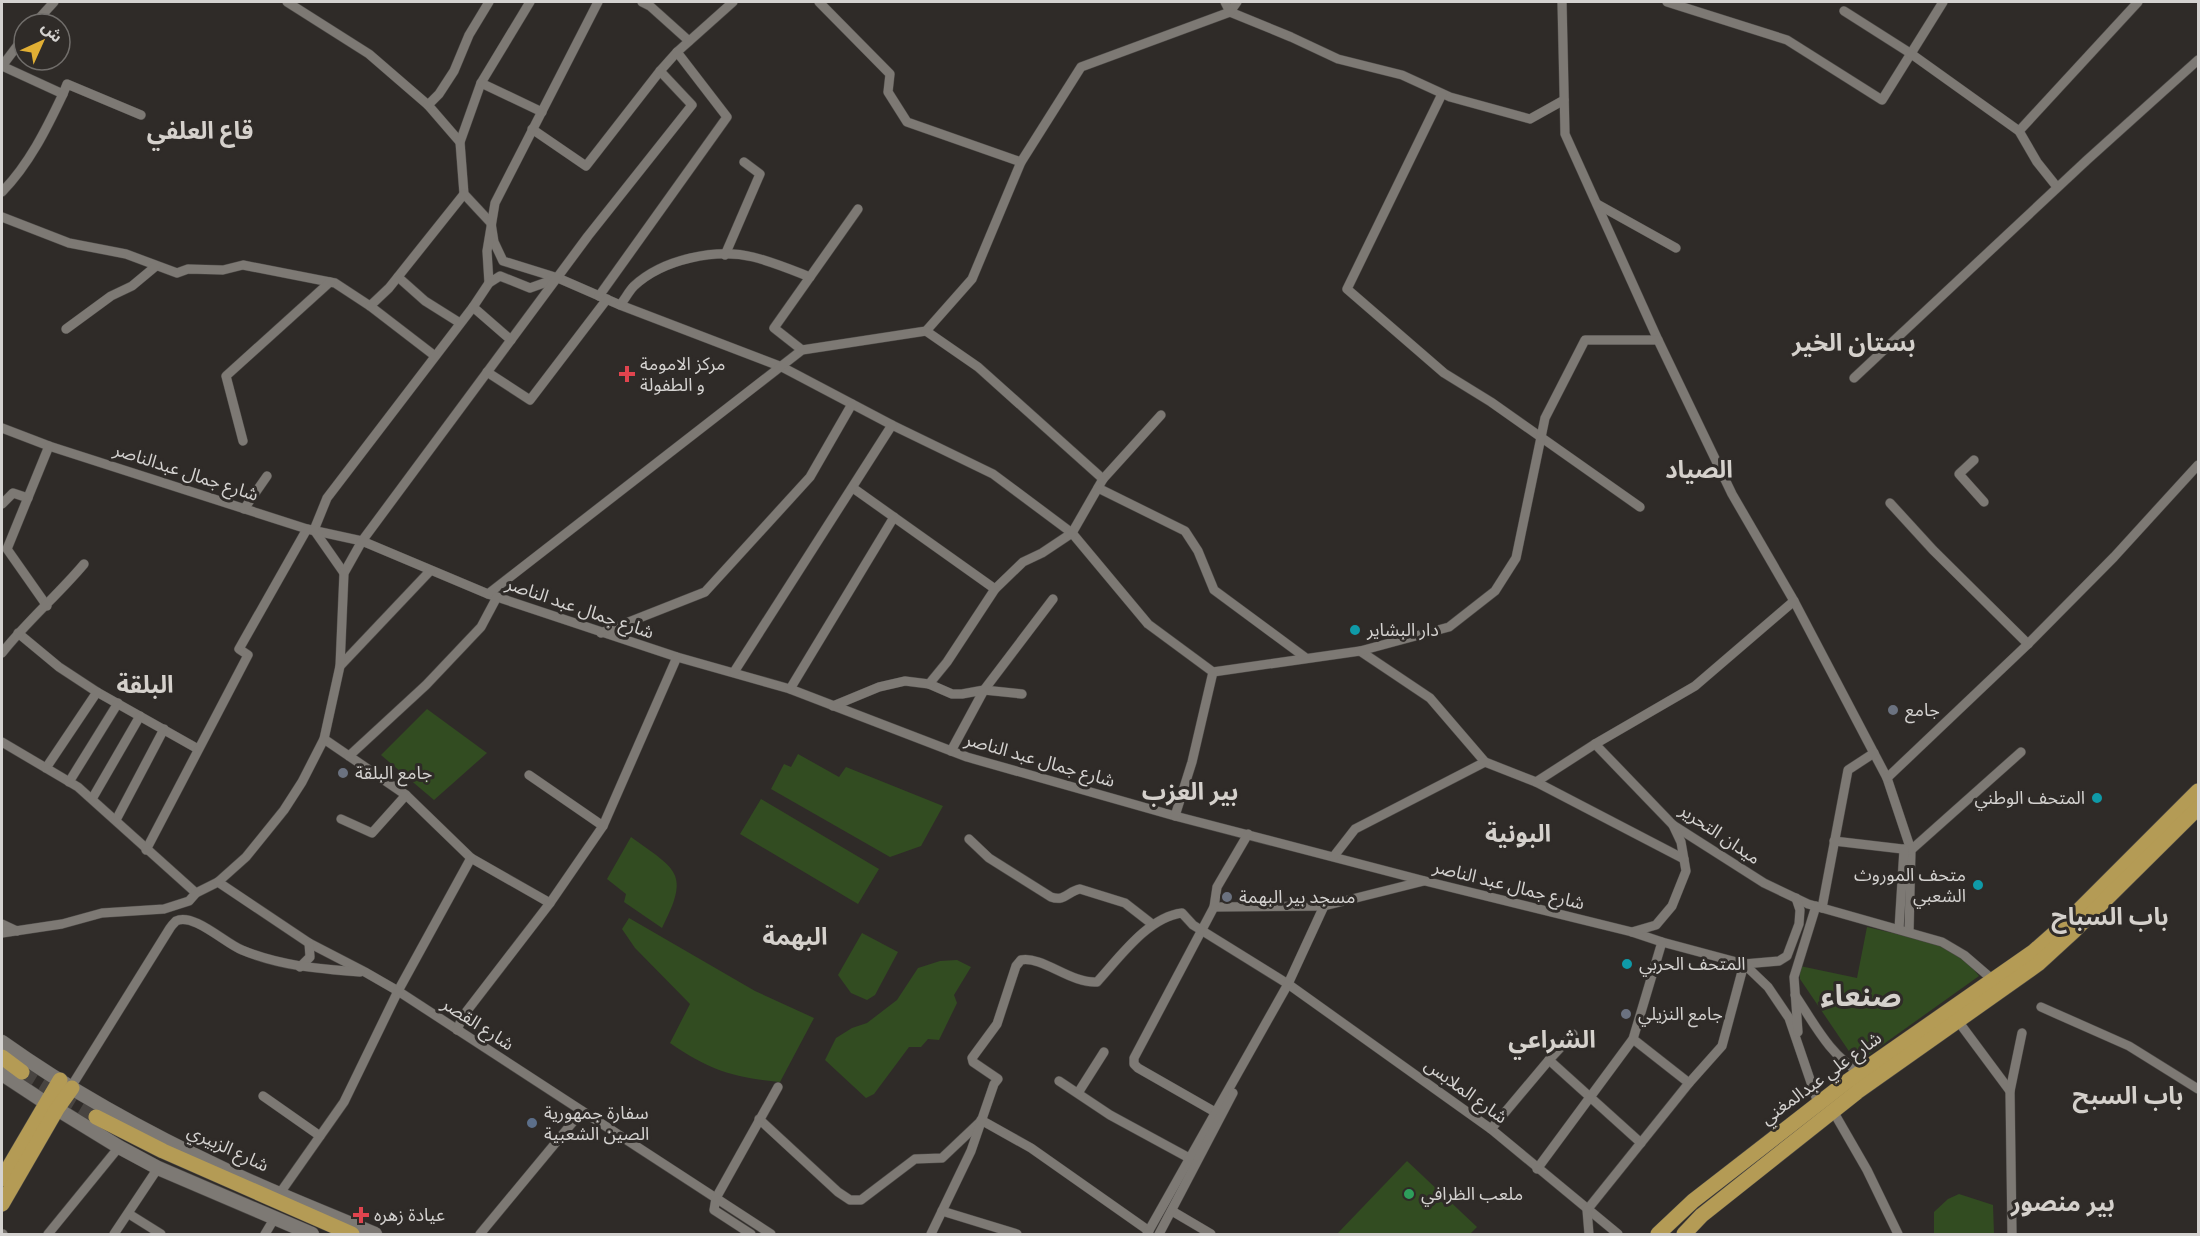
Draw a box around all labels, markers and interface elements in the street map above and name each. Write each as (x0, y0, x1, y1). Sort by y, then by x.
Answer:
north arrow (12, 12, 72, 72)
text: ش (36, 18, 66, 48)
district label: قاع العلفي (147, 118, 253, 151)
district label: بستان الخير (1791, 330, 1916, 360)
place label: مركز الامومة و الطفولة (640, 354, 726, 398)
marker: مركز الامومة و الطفولة (618, 365, 636, 383)
street label: شارع جمال عبدالناصر (109, 439, 261, 509)
district label: الصياد (1665, 457, 1733, 487)
street label: شارع جمال عبد الناصر (501, 573, 657, 646)
place label: دار البشاير (1366, 620, 1439, 643)
marker: دار البشاير (1348, 623, 1362, 637)
district label: البلقة (116, 672, 174, 702)
place label: جامع (1905, 700, 1940, 724)
marker: جامع (1886, 703, 1900, 717)
street label: شارع جمال عبد الناصر (961, 729, 1117, 795)
place label: جامع البلقة (355, 763, 432, 787)
marker: جامع البلقة (336, 766, 350, 780)
district label: بير العزب (1142, 779, 1238, 809)
place label: المتحف الوطني (1974, 788, 2085, 811)
marker: المتحف الوطني (2090, 791, 2104, 805)
street label: ميدان التحرير (1673, 799, 1764, 871)
district label: البونية (1485, 821, 1551, 851)
street label: شارع جمال عبد الناصر (1429, 856, 1587, 917)
place label: متحف الموروث الشعبي (1854, 865, 1966, 909)
marker: متحف الموروث الشعبي (1971, 878, 1985, 892)
place label: مسجد بير البهمة (1239, 887, 1355, 910)
marker: مسجد بير البهمة (1220, 890, 1234, 904)
district label: باب السباح (2051, 904, 2169, 934)
district label: البهمة (763, 924, 827, 954)
place label: المتحف الحربي (1639, 954, 1746, 977)
marker: المتحف الحربي (1620, 957, 1634, 971)
district label: صنعاء (1821, 980, 1901, 1017)
street label: شارع القصر (435, 993, 518, 1058)
place label: جامع النزيلي (1638, 1004, 1723, 1028)
marker: جامع النزيلي (1619, 1007, 1633, 1021)
district label: الشراعي (1508, 1027, 1596, 1060)
street label: شارع علي عبدالمغني (1757, 1028, 1888, 1132)
street label: شارع الملابس (1418, 1054, 1511, 1131)
district label: باب السبح (2073, 1083, 2183, 1114)
place label: سفارة جمهورية الصين الشعبية (544, 1103, 649, 1147)
marker: سفارة جمهورية الصين الشعبية (525, 1116, 539, 1130)
street label: شارع الزبيري (183, 1121, 272, 1179)
place label: ملعب الظرافي (1421, 1184, 1523, 1207)
marker: ملعب الظرافي (1402, 1187, 1416, 1201)
district label: بير منصور (2010, 1190, 2115, 1220)
place label: عيادة زهره (374, 1205, 445, 1228)
marker: عيادة زهره (352, 1206, 370, 1224)

